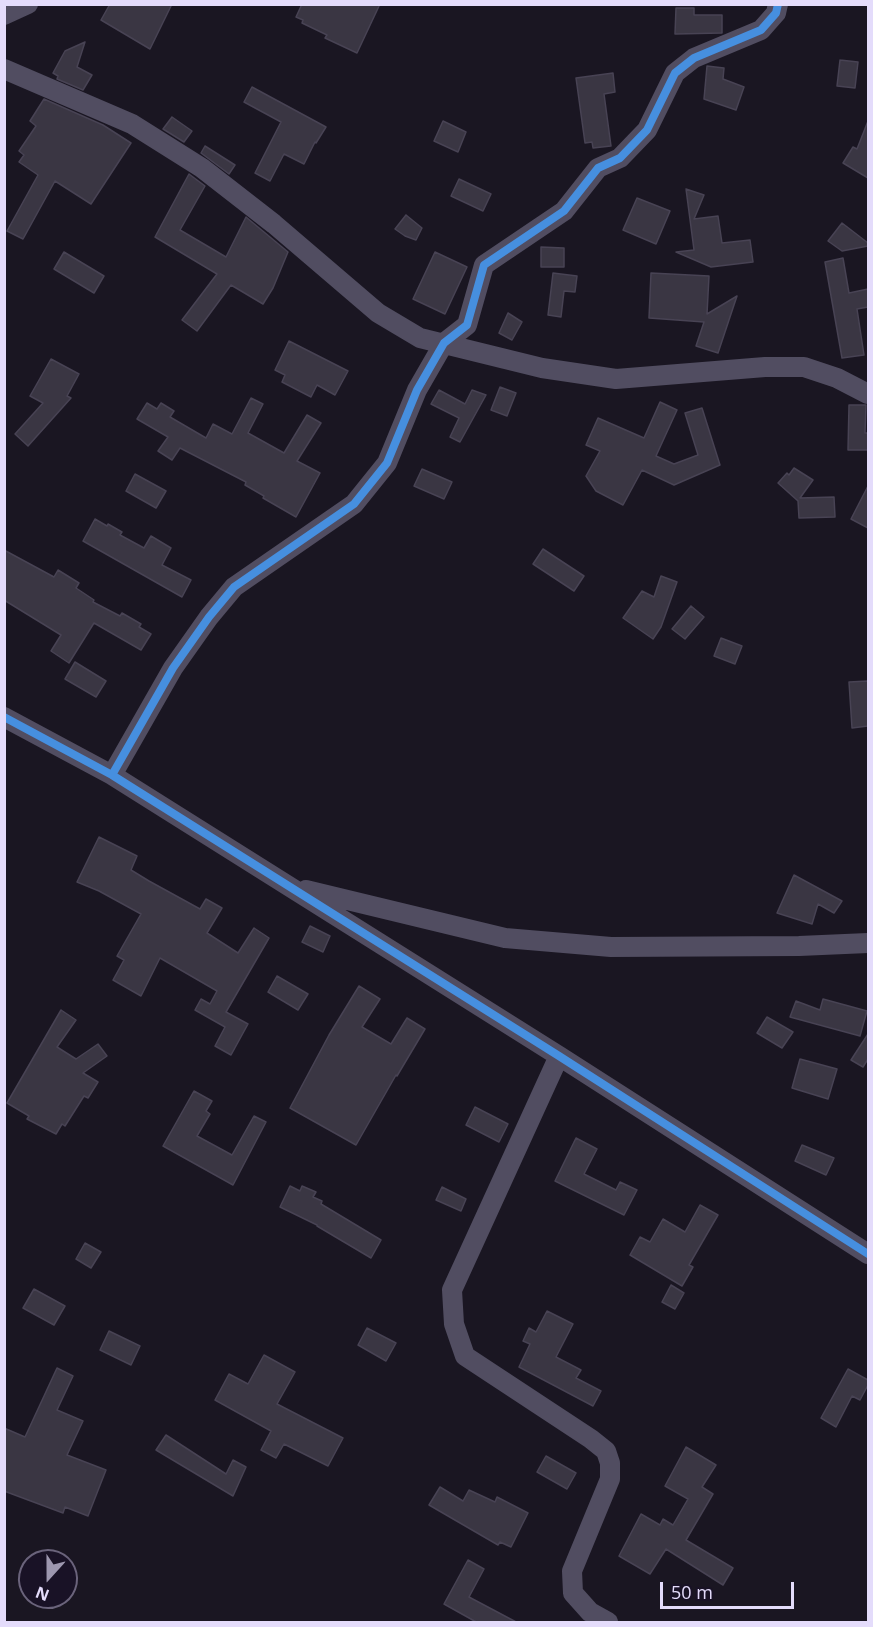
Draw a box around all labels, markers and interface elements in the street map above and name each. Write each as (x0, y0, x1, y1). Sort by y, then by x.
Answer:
north arrow (18, 1549, 78, 1609)
scale bar (663, 1570, 796, 1608)
text: 50 m (671, 1580, 713, 1604)
text: N (32, 1581, 52, 1607)

